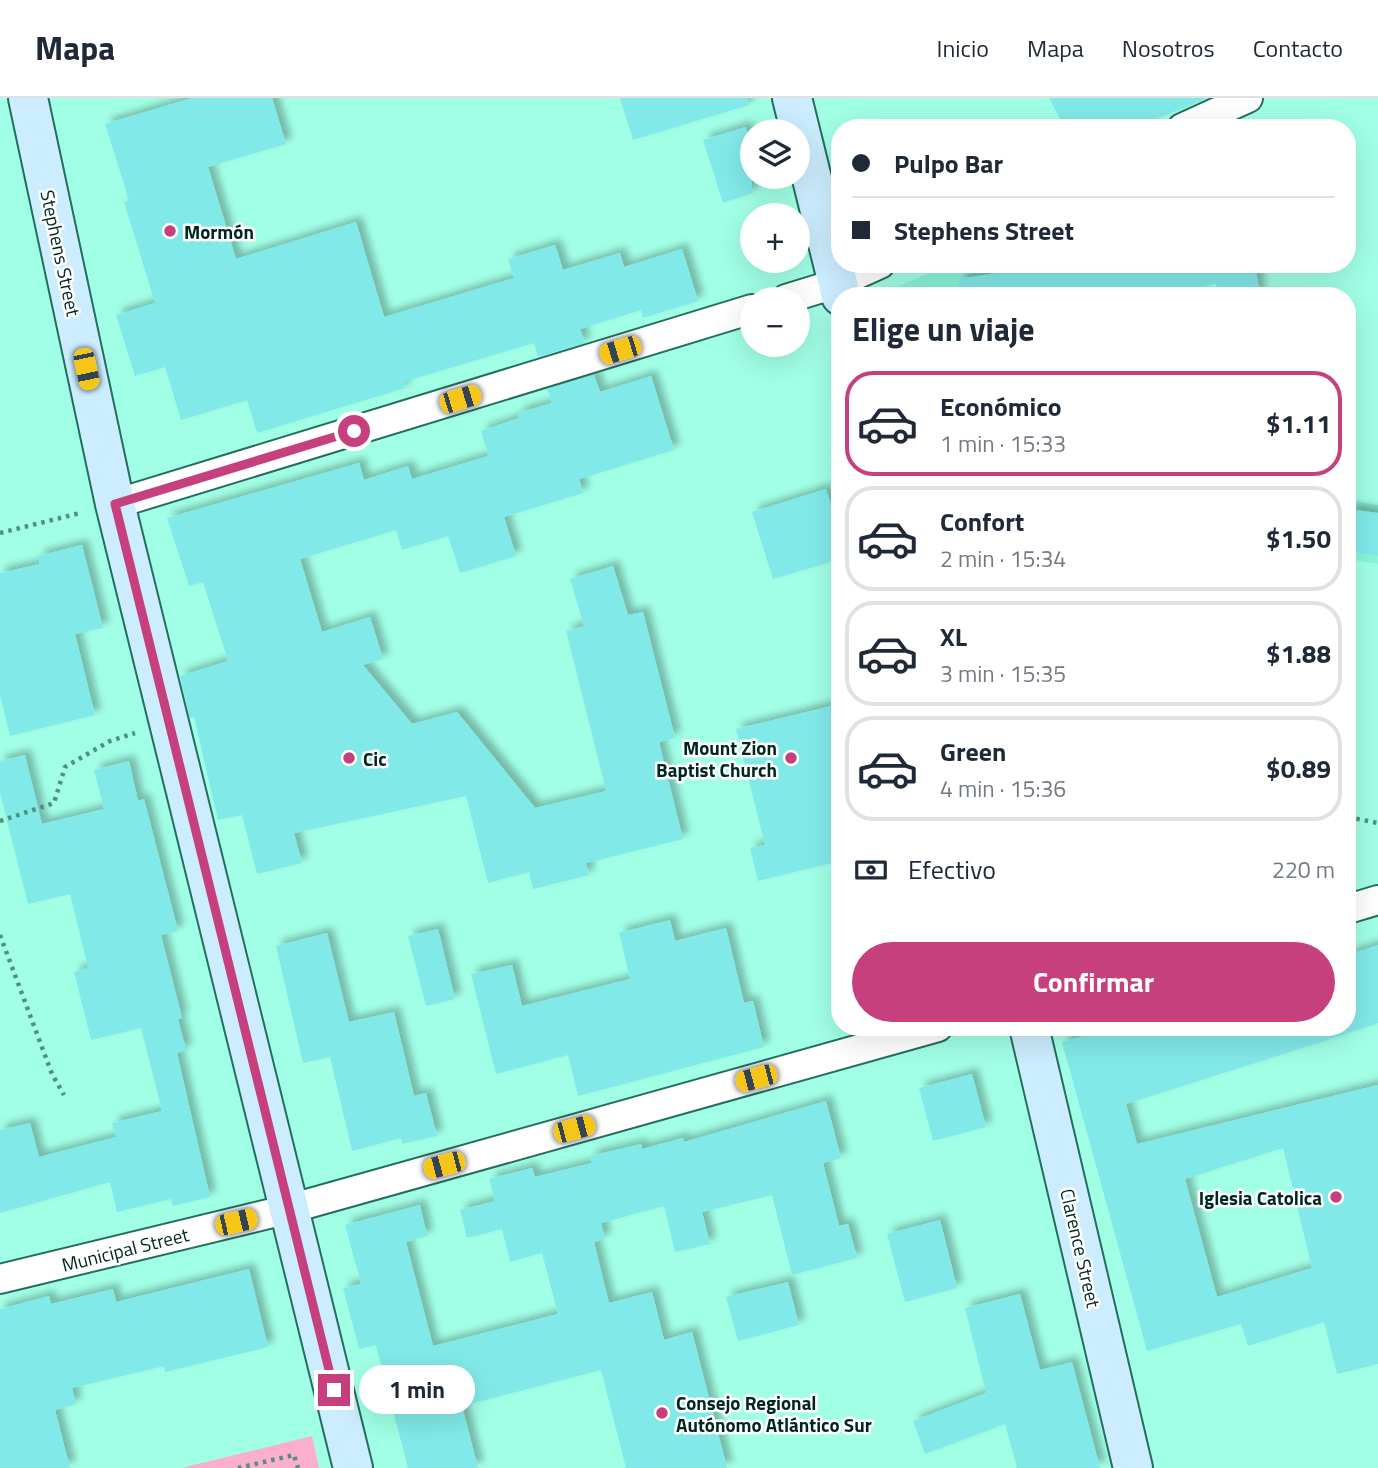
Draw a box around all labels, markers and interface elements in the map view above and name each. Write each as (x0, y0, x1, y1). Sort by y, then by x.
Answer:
text: Mapa (35, 23, 115, 73)
text: Inicio (937, 30, 989, 66)
text: Mapa (1027, 30, 1084, 66)
text: Nosotros (1122, 30, 1215, 66)
text: Contacto (1253, 30, 1343, 66)
map controls (740, 119, 810, 357)
button: layers (740, 119, 810, 189)
text: Pulpo Bar (894, 144, 1003, 183)
street label: Stephens Street (33, 187, 89, 319)
button: + (740, 203, 810, 273)
text: Stephens Street (894, 211, 1074, 250)
place label: Mormón (184, 217, 254, 246)
marker: Mormón (162, 223, 178, 239)
button: − (740, 287, 810, 357)
text: Elige un viaje (852, 305, 1035, 353)
car (597, 334, 644, 366)
car (72, 346, 101, 392)
car (437, 383, 484, 415)
text: Económico (940, 387, 1062, 426)
icon: car (856, 392, 919, 455)
text: $1.11 (1266, 404, 1331, 443)
route start (338, 415, 370, 447)
text: 1 min · 15:33 (940, 426, 1066, 461)
text: Confort (940, 502, 1024, 541)
icon: car (856, 507, 919, 570)
text: $1.50 (1266, 519, 1331, 558)
text: 2 min · 15:34 (940, 541, 1066, 576)
text: XL (940, 617, 967, 656)
icon: car (856, 622, 919, 685)
text: $1.88 (1266, 634, 1331, 673)
text: 3 min · 15:35 (940, 656, 1066, 691)
text: Green (940, 732, 1006, 771)
place label: Mount Zion Baptist Church (656, 733, 777, 784)
icon: car (856, 737, 919, 800)
place label: Cic (363, 744, 387, 773)
text: $0.89 (1266, 749, 1331, 788)
marker: Cic (341, 750, 357, 766)
marker: Mount Zion Baptist Church (783, 750, 799, 766)
text: 4 min · 15:36 (940, 771, 1066, 806)
text: Efectivo (908, 850, 996, 889)
icon: cash (852, 851, 890, 889)
text: 220 m (1272, 852, 1335, 887)
button: Confirmar (852, 942, 1335, 1022)
car (733, 1062, 780, 1094)
car (551, 1113, 598, 1145)
car (421, 1149, 468, 1181)
place label: Iglesia Catolica (1199, 1183, 1322, 1212)
street label: Clarence Street (1053, 1186, 1109, 1311)
marker: Iglesia Catolica (1328, 1189, 1344, 1205)
car (214, 1207, 259, 1237)
street label: Municipal Street (58, 1219, 192, 1279)
callout: 1 min (358, 1366, 474, 1414)
text: 1 min (389, 1372, 445, 1407)
route end (318, 1374, 350, 1406)
place label: Consejo Regional Autónomo Atlántico Sur (676, 1388, 872, 1439)
marker: Consejo Regional Autónomo Atlántico Sur (654, 1405, 670, 1421)

